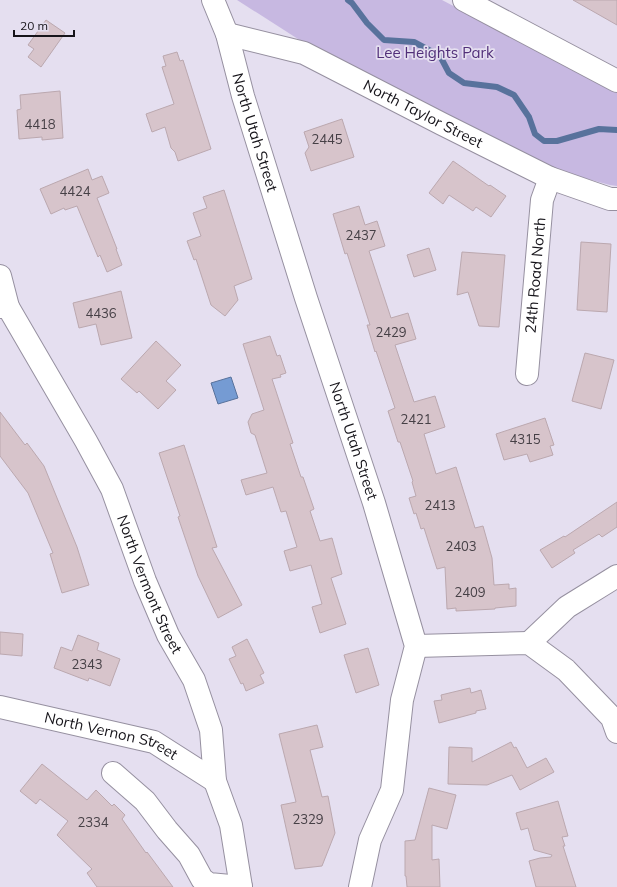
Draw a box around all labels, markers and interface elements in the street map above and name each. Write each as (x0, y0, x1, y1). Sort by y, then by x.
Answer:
scale bar (14, 12, 74, 38)
text: 20 m (20, 18, 48, 33)
park label: Lee Heights Park (376, 43, 494, 62)
street label: North Utah Street (228, 71, 282, 194)
street label: North Taylor Street (360, 75, 486, 152)
house number: 4418 (24, 116, 56, 132)
house number: 2445 (311, 131, 343, 147)
house number: 4424 (59, 183, 91, 199)
street label: 24th Road North (521, 216, 549, 334)
house number: 2437 (345, 227, 377, 243)
house number: 4436 (85, 305, 117, 321)
house number: 2429 (375, 324, 407, 340)
street label: North Utah Street (325, 379, 382, 502)
house number: 2421 (400, 411, 432, 427)
house number: 4315 (509, 431, 541, 447)
house number: 2413 (424, 497, 456, 513)
street label: North Vermont Street (113, 512, 187, 657)
house number: 2403 (445, 538, 477, 554)
house number: 2409 (454, 584, 486, 600)
house number: 2343 (71, 656, 103, 672)
street label: North Vernon Street (43, 707, 182, 764)
house number: 2329 (292, 811, 324, 827)
house number: 2334 (77, 814, 109, 830)

